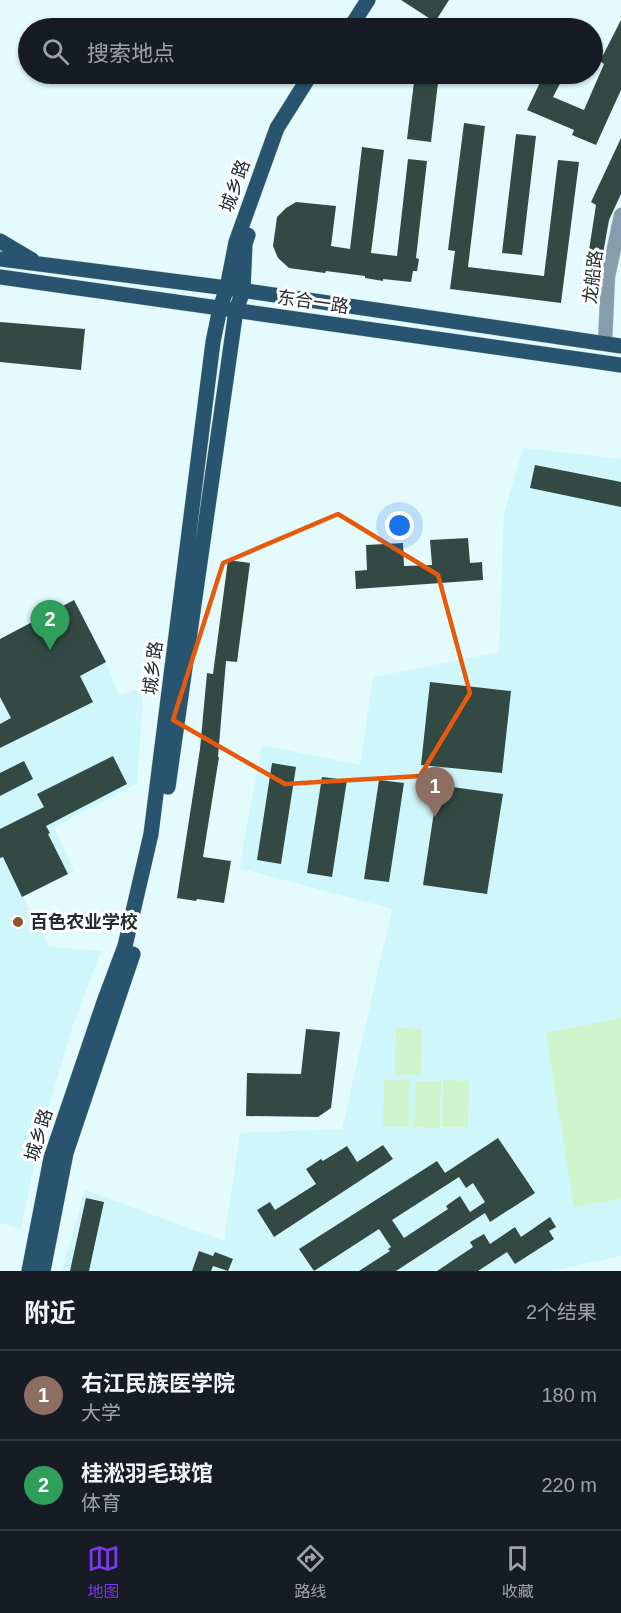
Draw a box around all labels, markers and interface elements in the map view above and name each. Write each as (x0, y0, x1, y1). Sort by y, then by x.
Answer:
search box (18, 18, 603, 84)
icon: search (39, 35, 72, 68)
text: 搜索地点 (87, 41, 175, 66)
street label: 城乡路 (216, 157, 254, 215)
street label: 龙船路 (580, 249, 606, 305)
street label: 东合一路 (276, 287, 350, 317)
your location (385, 511, 414, 540)
pin: 2 (31, 600, 70, 650)
street label: 城乡路 (140, 640, 166, 696)
pin: 1 (416, 768, 454, 817)
place label: 百色农业学校 (30, 912, 138, 932)
marker: 百色农业学校 (11, 915, 25, 929)
street label: 城乡路 (22, 1106, 56, 1164)
text: 附近 (24, 1298, 76, 1328)
text: 2个结果 (526, 1301, 597, 1323)
text: 右江民族医学院 (81, 1371, 235, 1396)
text: 1 (38, 1384, 49, 1406)
text: 180 m (541, 1384, 597, 1406)
text: 大学 (81, 1402, 121, 1424)
text: 桂淞羽毛球馆 (81, 1461, 213, 1486)
text: 2 (38, 1474, 49, 1496)
text: 220 m (541, 1474, 597, 1496)
text: 体育 (81, 1492, 121, 1514)
tab: 地图 (87, 1542, 120, 1602)
tab: 路线 (294, 1542, 327, 1602)
tab: 收藏 (501, 1542, 534, 1602)

